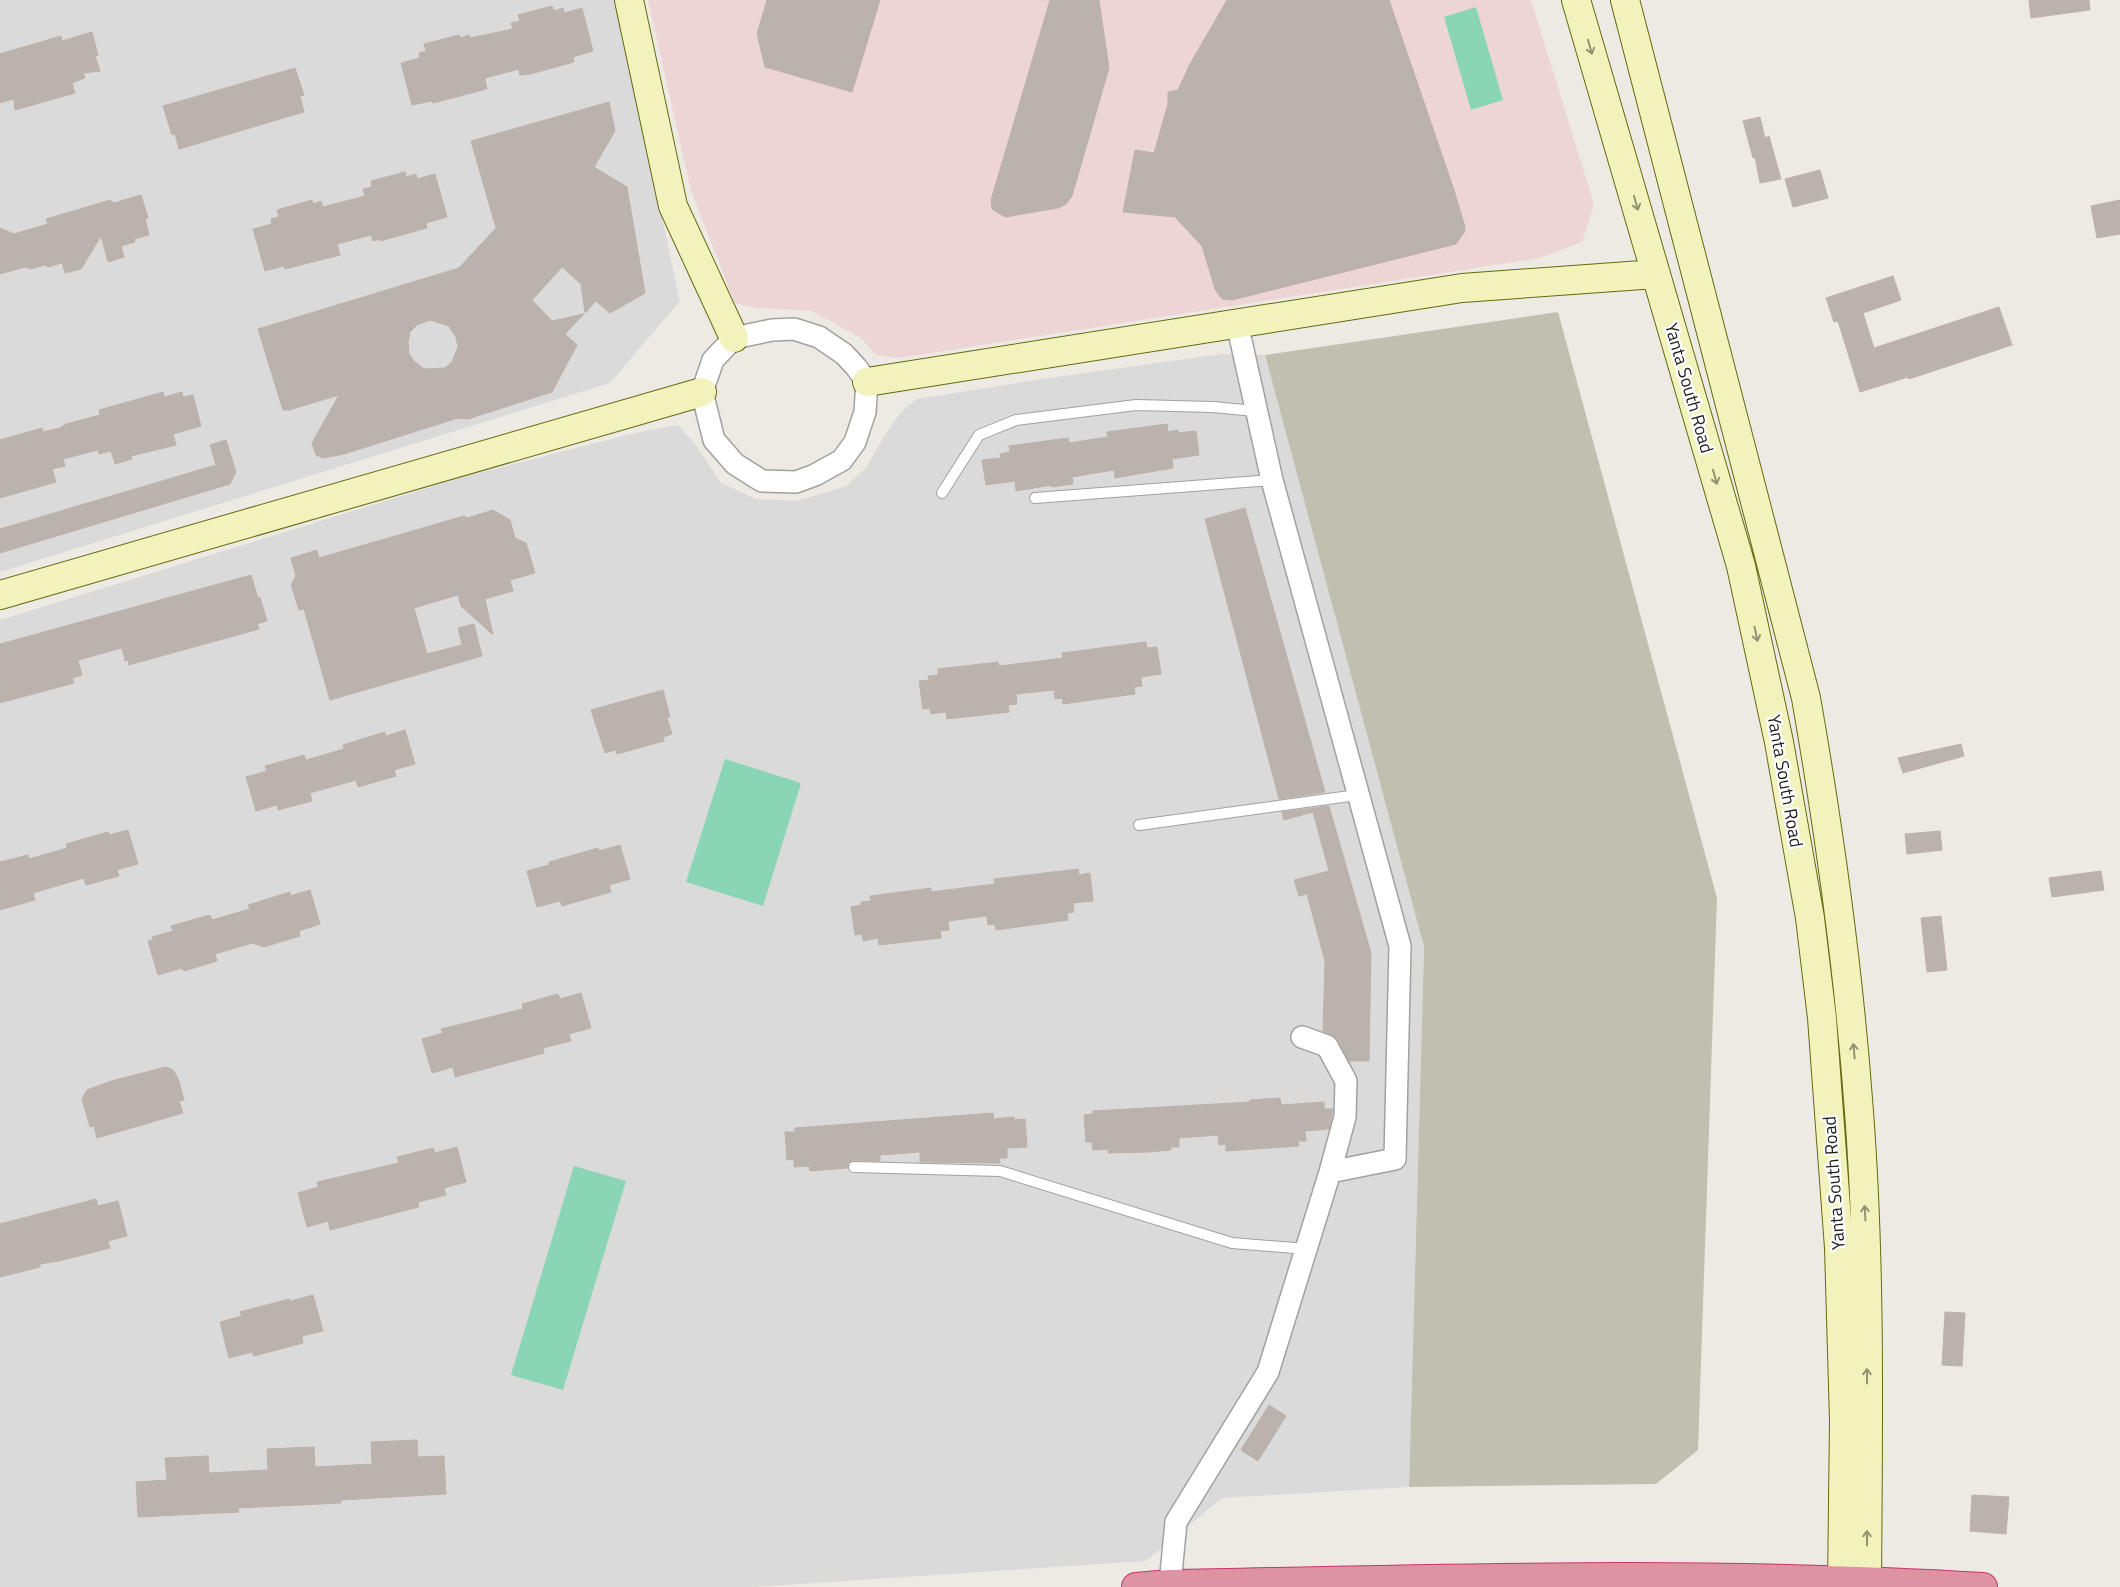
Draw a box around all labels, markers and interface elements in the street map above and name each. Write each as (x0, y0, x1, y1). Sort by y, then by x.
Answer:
one-way arrow (1585, 38, 1595, 54)
one-way arrow (1631, 194, 1641, 210)
street label: Yanta South Road (1658, 320, 1721, 456)
one-way arrow (1710, 468, 1720, 484)
one-way arrow (1752, 625, 1761, 641)
street label: Yanta South Road (1761, 713, 1810, 849)
one-way arrow (1849, 1043, 1859, 1059)
street label: Yanta South Road (1815, 1115, 1852, 1251)
one-way arrow (1860, 1206, 1869, 1222)
one-way arrow (1862, 1368, 1872, 1384)
one-way arrow (1862, 1531, 1872, 1547)

